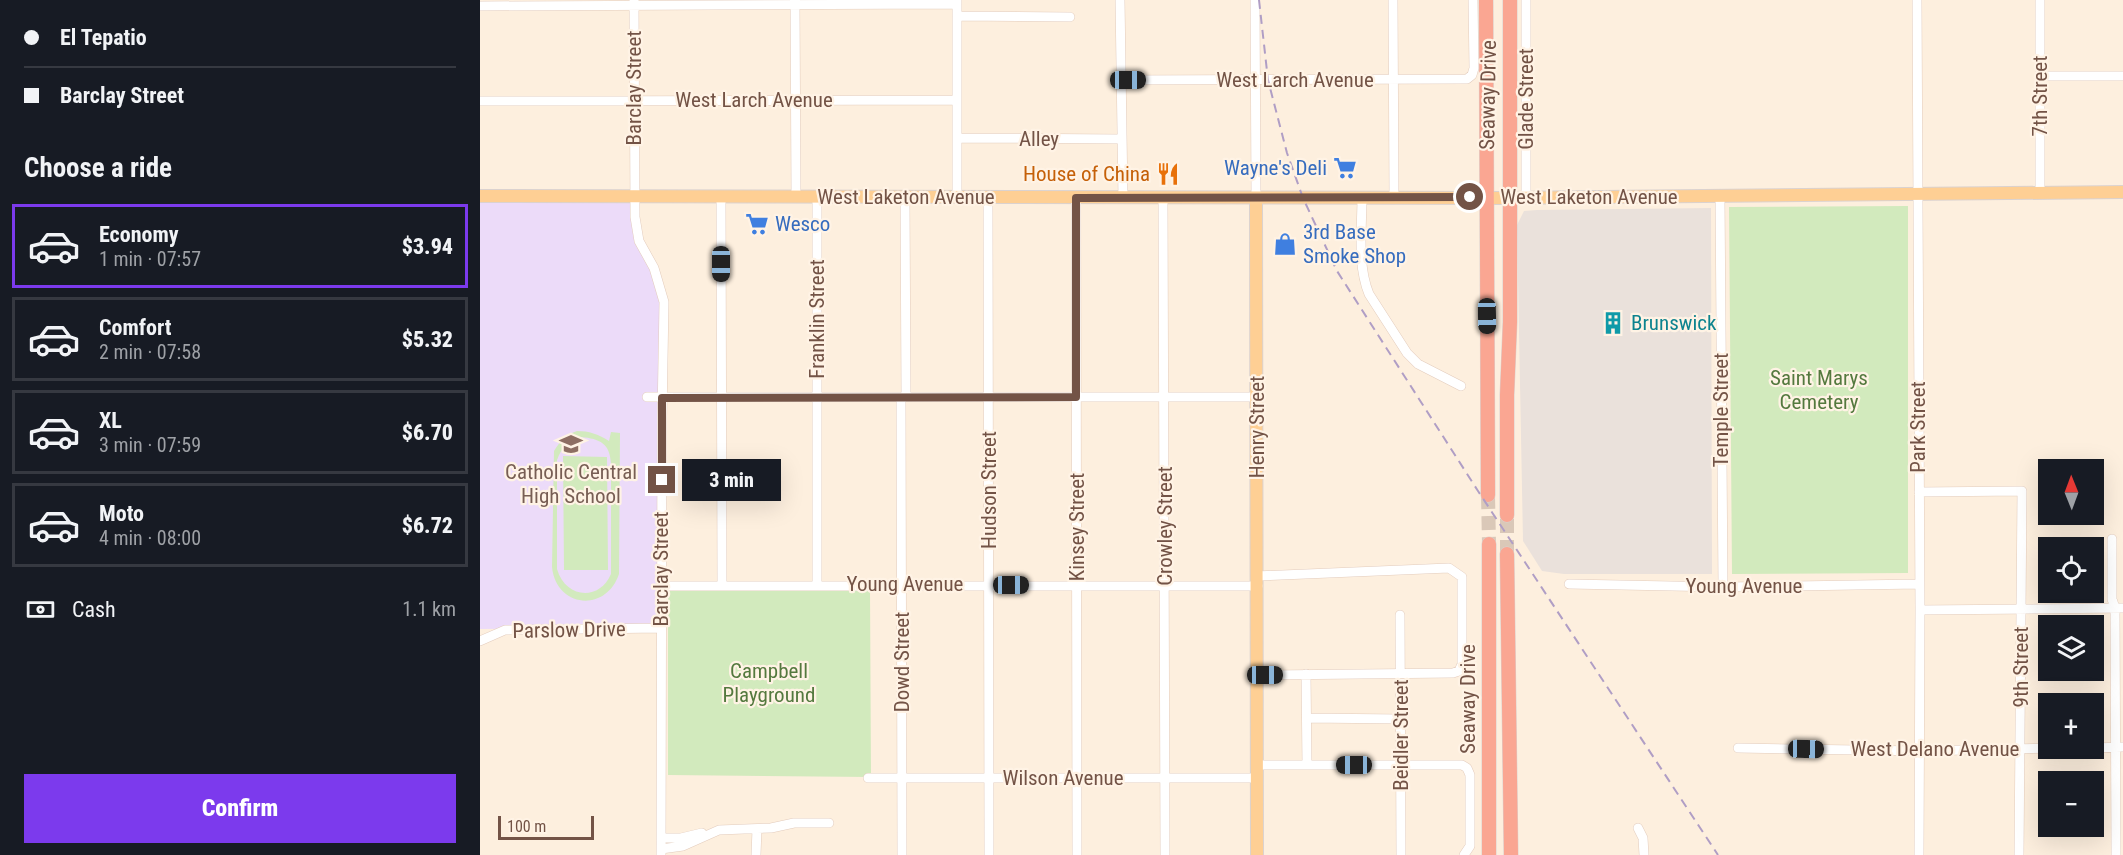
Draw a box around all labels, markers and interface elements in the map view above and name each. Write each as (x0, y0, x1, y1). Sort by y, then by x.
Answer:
text: El Tepatio (60, 25, 147, 50)
street label: Barclay Street (622, 31, 646, 145)
street label: Seaway Drive (1475, 40, 1501, 150)
street label: Glade Street (1514, 48, 1538, 150)
street label: 7th Street (2028, 56, 2052, 136)
street label: West Larch Avenue (1216, 68, 1374, 92)
car (1110, 71, 1146, 89)
text: Barclay Street (60, 83, 184, 108)
street label: West Larch Avenue (675, 88, 833, 112)
street label: Alley (1019, 127, 1059, 151)
text: Choose a ride (24, 152, 172, 184)
supermarket icon: Wayne's Deli (1332, 155, 1358, 181)
place label: Wayne's Deli (1224, 156, 1327, 180)
restaurant icon: House of China (1155, 161, 1181, 187)
place label: House of China (1023, 162, 1150, 186)
route start (1456, 183, 1483, 210)
street label: West Laketon Avenue (817, 185, 995, 209)
street label: West Laketon Avenue (1500, 185, 1678, 209)
supermarket icon: Wesco (744, 211, 770, 237)
place label: Wesco (775, 212, 830, 236)
icon: car (27, 219, 81, 273)
place label: 3rd Base Smoke Shop (1303, 220, 1406, 268)
text: Economy (99, 222, 179, 247)
shop icon: 3rd Base Smoke Shop (1272, 231, 1298, 257)
text: $3.94 (402, 234, 453, 259)
car (712, 246, 730, 282)
text: 1 min · 07:57 (99, 247, 201, 271)
street label: Franklin Street (805, 259, 829, 379)
car (1478, 298, 1496, 334)
building icon: Brunswick (1600, 310, 1626, 336)
place label: Brunswick (1631, 311, 1717, 335)
icon: car (27, 312, 81, 366)
text: Comfort (99, 315, 172, 340)
text: $5.32 (402, 327, 453, 352)
text: 2 min · 07:58 (99, 340, 201, 364)
street label: Temple Street (1709, 353, 1733, 467)
park label: Saint Marys Cemetery (1770, 366, 1868, 414)
street label: Henry Street (1245, 376, 1269, 478)
street label: Park Street (1906, 381, 1930, 473)
icon: car (27, 405, 81, 459)
text: XL (99, 408, 122, 433)
text: $6.70 (402, 420, 453, 445)
school or university icon: Catholic Central High School (558, 431, 584, 457)
street label: Hudson Street (977, 431, 1001, 549)
text: 3 min · 07:59 (99, 433, 201, 457)
callout: 3 min (683, 459, 782, 501)
north arrow (2038, 459, 2104, 525)
map controls (2038, 459, 2104, 837)
place label: Catholic Central High School (505, 460, 637, 508)
route end (648, 466, 675, 493)
street label: Crowley Street (1153, 466, 1177, 586)
text: 3 min (709, 468, 754, 492)
street label: Kinsey Street (1065, 473, 1089, 581)
icon: car (27, 498, 81, 552)
text: Moto (99, 501, 144, 526)
street label: Barclay Street (649, 512, 673, 626)
text: $6.72 (402, 513, 453, 538)
text: 4 min · 08:00 (99, 526, 201, 550)
button: locate (2038, 537, 2104, 603)
street label: Young Avenue (847, 572, 964, 596)
street label: Young Avenue (1686, 574, 1803, 598)
car (993, 576, 1029, 594)
icon: cash (24, 593, 57, 626)
text: Cash (72, 597, 116, 622)
text: 1.1 km (402, 597, 456, 621)
street label: Dowd Street (890, 612, 914, 712)
button: layers (2038, 615, 2104, 681)
street label: Parslow Drive (512, 617, 626, 643)
street label: 9th Street (2009, 627, 2033, 707)
street label: Seaway Drive (1456, 644, 1480, 754)
park label: Campbell Playground (723, 659, 815, 707)
car (1247, 666, 1283, 684)
street label: Beidler Street (1389, 679, 1413, 791)
button: + (2038, 693, 2104, 759)
street label: West Delano Avenue (1851, 737, 2020, 761)
car (1788, 740, 1824, 758)
car (1336, 756, 1372, 774)
street label: Wilson Avenue (1002, 766, 1124, 790)
button: − (2038, 771, 2104, 837)
button: Confirm (24, 774, 456, 843)
scale bar (498, 813, 594, 840)
text: 100 m (507, 817, 546, 836)

